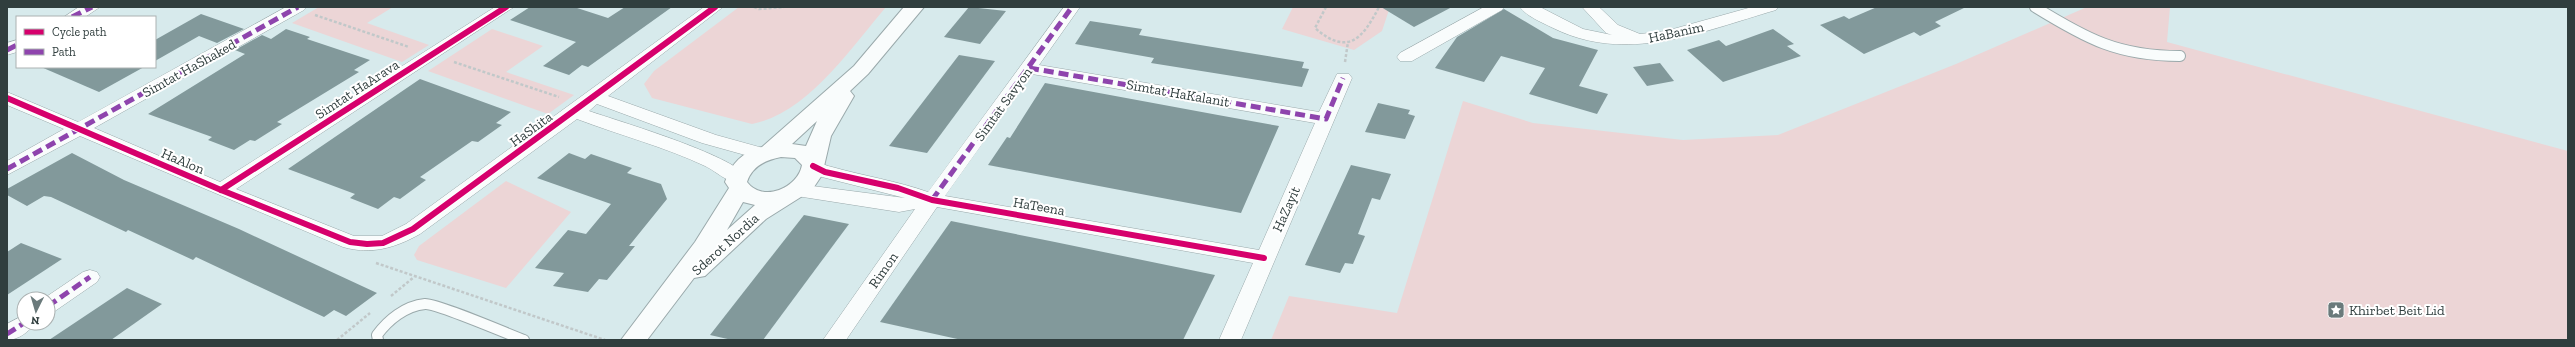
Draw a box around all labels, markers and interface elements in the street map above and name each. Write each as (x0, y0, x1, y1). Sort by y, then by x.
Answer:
legend (16, 16, 156, 68)
street label: HaBanim (1647, 18, 1705, 47)
text: Cycle path (52, 25, 107, 39)
street label: Simtat HaShaked (139, 36, 239, 101)
text: Path (52, 45, 76, 59)
street label: Simtat HaArava (312, 56, 402, 123)
street label: Simtat Savyon (971, 64, 1036, 144)
street label: Simtat HaKalanit (1125, 76, 1232, 111)
street label: HaShita (507, 108, 556, 150)
street label: HaAlon (159, 145, 207, 178)
street label: HaZayit (1269, 183, 1304, 235)
street label: HaTeena (1012, 194, 1066, 219)
street label: Sderot Nordia (688, 210, 763, 279)
street label: Rimon (865, 249, 902, 291)
north arrow (16, 291, 56, 331)
place icon: Khirbet Beit Lid (2326, 300, 2346, 320)
place label: Khirbet Beit Lid (2349, 302, 2445, 319)
text: N (30, 314, 40, 327)

